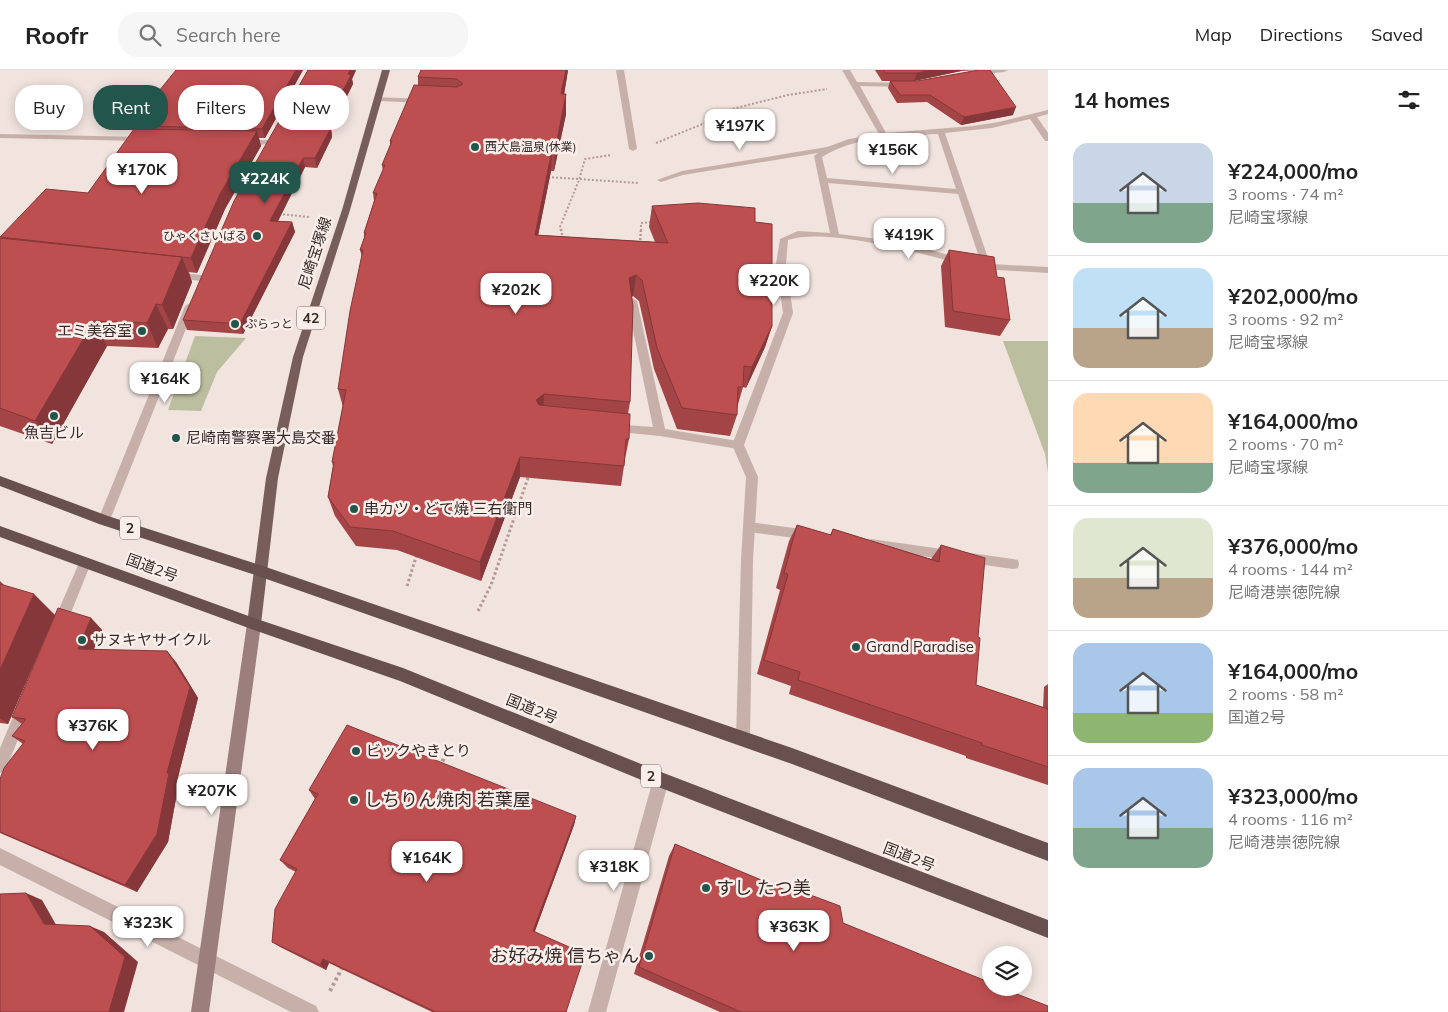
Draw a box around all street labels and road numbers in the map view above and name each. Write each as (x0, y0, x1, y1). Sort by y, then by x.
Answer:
street label: 尼崎宝塚線 (294, 214, 335, 291)
road number: 42 (297, 307, 325, 330)
road number: 2 (120, 516, 140, 539)
street label: 国道2号 (124, 549, 181, 586)
street label: 国道2号 (504, 690, 561, 727)
road number: 2 (641, 764, 661, 788)
street label: 国道2号 (881, 838, 938, 875)

